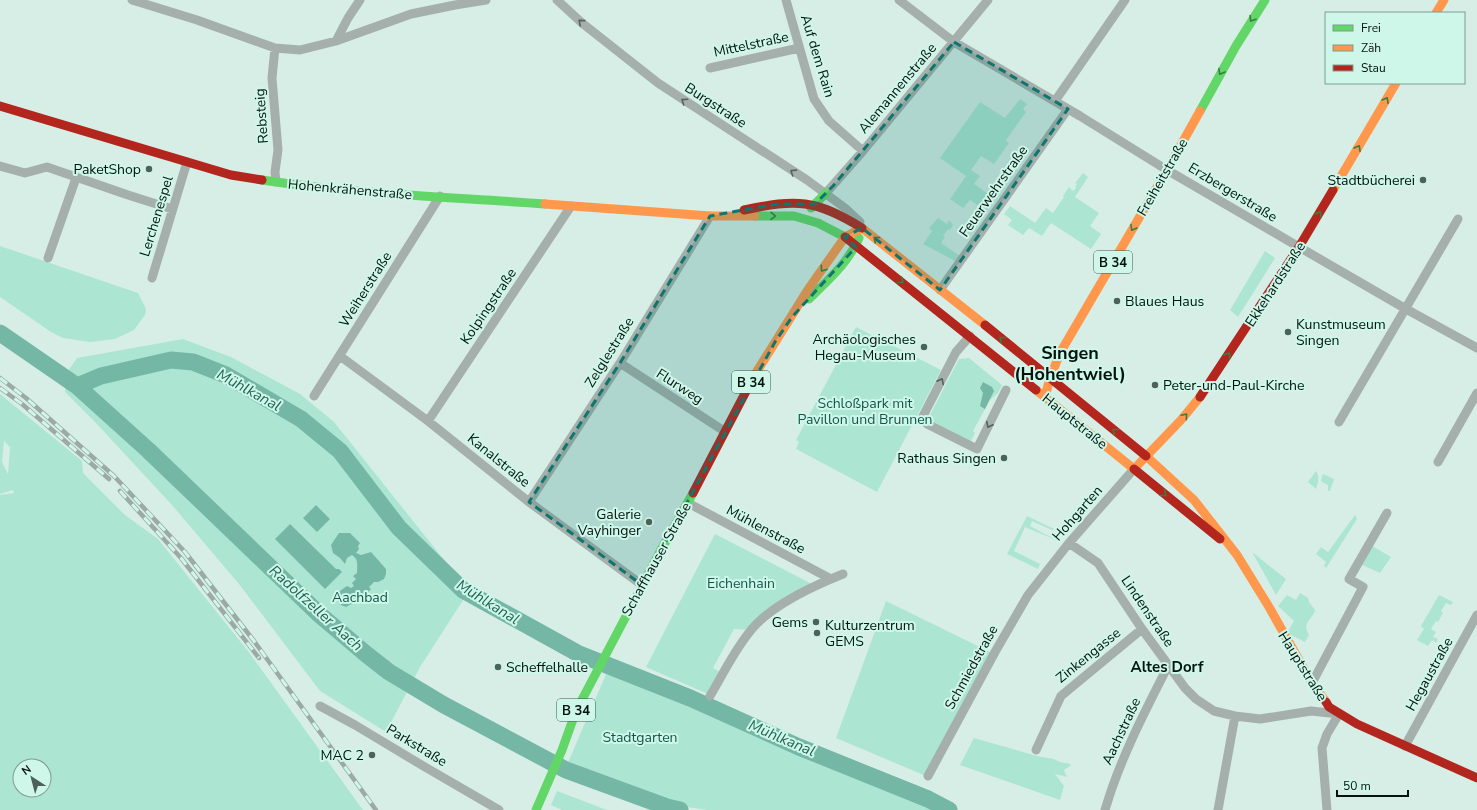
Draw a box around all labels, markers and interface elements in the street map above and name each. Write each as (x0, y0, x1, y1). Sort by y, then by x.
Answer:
street label: Auf dem Rain (796, 12, 839, 100)
legend (1325, 12, 1465, 84)
one-way arrow (1250, 15, 1257, 22)
one-way arrow (579, 20, 586, 27)
text: Frei (1361, 20, 1381, 36)
street label: Mittelstraße (712, 27, 790, 62)
street label: Alemannenstraße (854, 39, 941, 137)
text: Zäh (1361, 40, 1381, 56)
text: Stau (1361, 60, 1386, 76)
one-way arrow (1219, 68, 1226, 75)
street label: Burgstraße (681, 78, 750, 133)
street label: Rebsteig (250, 88, 273, 144)
one-way arrow (1381, 97, 1388, 104)
one-way arrow (681, 98, 688, 106)
street label: Freiheitstraße (1133, 135, 1192, 220)
street label: Feuerwehrstraße (955, 142, 1032, 241)
one-way arrow (1353, 145, 1360, 152)
street label: Erzbergerstraße (1185, 158, 1281, 227)
place label: PaketShop (73, 160, 141, 179)
marker: PaketShop (144, 164, 154, 174)
one-way arrow (791, 170, 798, 177)
place label: Stadtbücherei (1328, 171, 1415, 190)
street label: Lerchenespel (135, 173, 178, 259)
street label: Hohenkrähenstraße (287, 175, 413, 204)
marker: Stadtbücherei (1418, 175, 1428, 185)
one-way arrow (1315, 211, 1322, 218)
one-way arrow (770, 212, 776, 220)
one-way arrow (1131, 223, 1138, 231)
one-way arrow (873, 237, 881, 244)
street label: Ekkehardstraße (1241, 238, 1310, 330)
street label: Weiherstraße (335, 248, 396, 331)
road number: B 34 (1094, 251, 1132, 273)
street label: Kolpingstraße (456, 264, 521, 348)
one-way arrow (820, 265, 827, 272)
one-way arrow (896, 276, 903, 283)
place label: Blaues Haus (1125, 292, 1205, 311)
marker: Blaues Haus (1112, 296, 1122, 306)
street label: Zelglestraße (580, 314, 638, 391)
place label: Kunstmuseum Singen (1296, 315, 1386, 350)
marker: Kunstmuseum Singen (1283, 327, 1293, 337)
place label: Archäologisches Hegau-Museum (813, 330, 916, 365)
one-way arrow (1000, 336, 1007, 343)
district label: Singen (Hohentwiel) (1014, 341, 1126, 386)
marker: Archäologisches Hegau-Museum (919, 342, 929, 352)
one-way arrow (1223, 352, 1231, 359)
water label: Mühlkanal (213, 364, 285, 416)
street label: Flurweg (653, 364, 707, 409)
road number: B 34 (732, 371, 770, 393)
place label: Peter-und-Paul-Kirche (1163, 376, 1304, 395)
one-way arrow (936, 378, 944, 386)
marker: Peter-und-Paul-Kirche (1150, 380, 1160, 390)
street label: Hauptstraße (1038, 389, 1111, 454)
park label: Schloßpark mit Pavillon und Brunnen (797, 394, 933, 429)
one-way arrow (1180, 413, 1187, 421)
one-way arrow (986, 421, 994, 428)
street label: Kanalstraße (463, 429, 534, 492)
one-way arrow (1113, 429, 1120, 436)
place label: Rathaus Singen (897, 449, 996, 468)
marker: Rathaus Singen (999, 453, 1009, 463)
street label: Hohgarten (1048, 482, 1107, 545)
one-way arrow (1159, 489, 1167, 496)
street label: Schaffhauser Straße (617, 499, 696, 620)
street label: Mühlenstraße (723, 501, 809, 558)
place label: Galerie Vayhinger (577, 505, 641, 540)
marker: Galerie Vayhinger (644, 517, 654, 527)
water label: Radolfzeller Aach (265, 561, 367, 655)
street label: Lindenstraße (1117, 572, 1178, 651)
park label: Eichenhain (707, 574, 775, 593)
water label: Mühlkanal (453, 575, 523, 629)
park label: Aachbad (332, 588, 388, 607)
place label: Gems (772, 613, 808, 632)
place label: Kulturzentrum GEMS (825, 616, 915, 651)
marker: Gems (811, 617, 821, 627)
street label: Schmiedstraße (940, 622, 1003, 713)
street label: Zinkengasse (1052, 623, 1125, 687)
marker: Kulturzentrum GEMS (812, 628, 822, 638)
street label: Hauptstraße (1274, 628, 1332, 705)
street label: Hegaustraße (1401, 634, 1458, 715)
district label: Altes Dorf (1131, 657, 1204, 677)
place label: Scheffelhalle (506, 658, 588, 677)
marker: Scheffelhalle (493, 662, 503, 672)
street label: Aachstraße (1098, 695, 1145, 768)
road number: B 34 (557, 699, 595, 721)
water label: Mühlkanal (746, 715, 818, 761)
street label: Parkstraße (383, 720, 451, 771)
park label: Stadtgarten (602, 728, 678, 747)
place label: MAC 2 (321, 746, 364, 765)
marker: MAC 2 (367, 750, 377, 760)
north arrow (12, 758, 52, 798)
text: N (19, 762, 34, 779)
scale bar (1337, 772, 1408, 798)
text: 50 m (1343, 778, 1371, 794)

